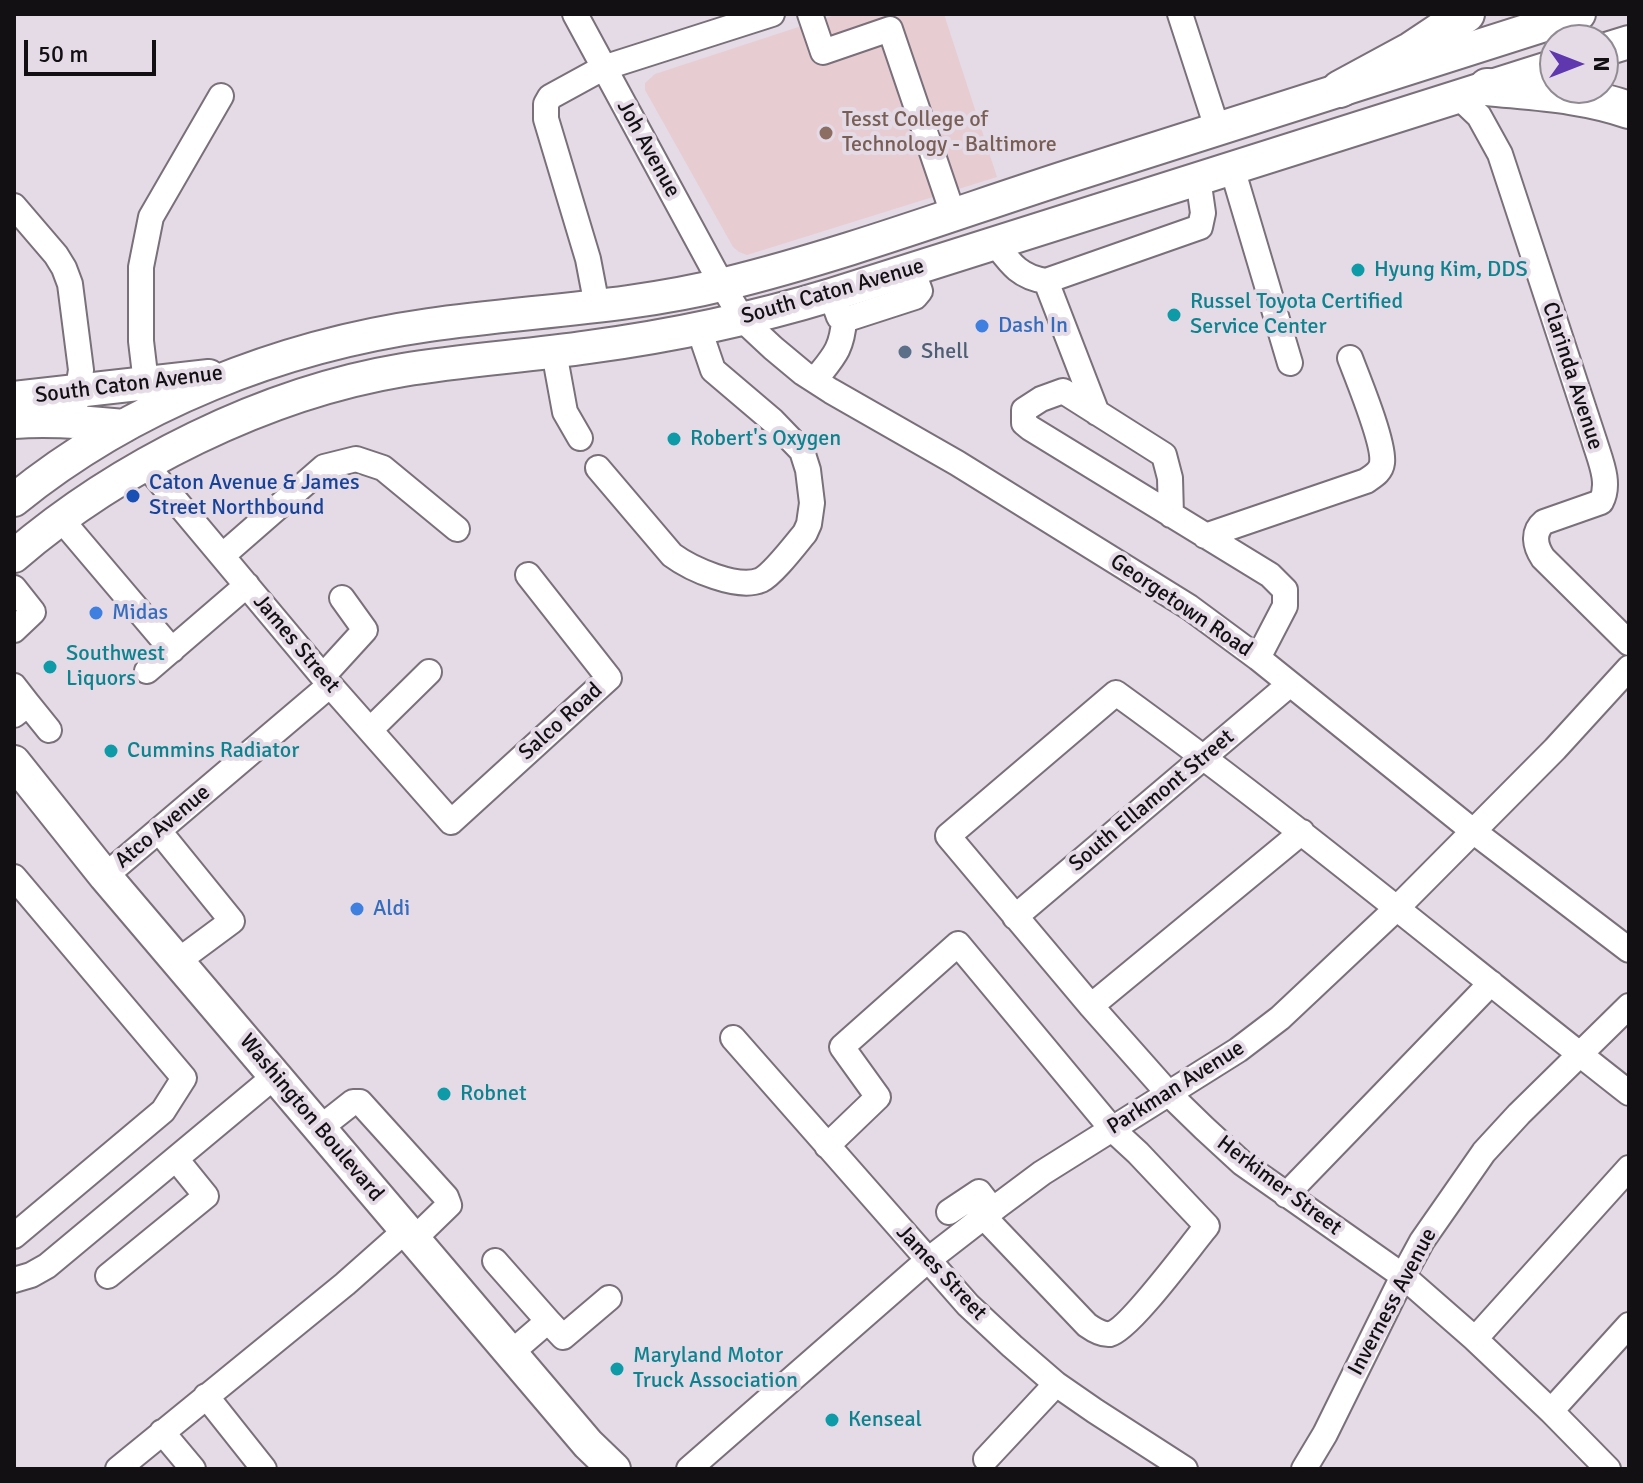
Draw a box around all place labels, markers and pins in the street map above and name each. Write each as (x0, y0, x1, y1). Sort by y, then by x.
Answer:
place label: Tesst College of Technology - Baltimore (842, 107, 1057, 158)
marker: Tesst College of Technology - Baltimore (817, 124, 835, 142)
place label: Hyung Kim, DDS (1374, 257, 1528, 283)
marker: Hyung Kim, DDS (1349, 261, 1367, 279)
place label: Russel Toyota Certified Service Center (1190, 289, 1403, 340)
marker: Russel Toyota Certified Service Center (1165, 306, 1183, 324)
place label: Dash In (998, 313, 1068, 339)
marker: Dash In (973, 317, 991, 335)
place label: Shell (921, 339, 969, 365)
marker: Shell (896, 343, 914, 361)
place label: Robert's Oxygen (690, 426, 841, 452)
marker: Robert's Oxygen (665, 430, 683, 448)
place label: Caton Avenue & James Street Northbound (149, 470, 360, 522)
marker: Caton Avenue & James Street Northbound (124, 487, 142, 505)
place label: Midas (112, 600, 168, 626)
marker: Midas (87, 604, 105, 622)
place label: Southwest Liquors (66, 641, 165, 692)
marker: Southwest Liquors (41, 658, 59, 676)
place label: Cummins Radiator (127, 738, 299, 764)
marker: Cummins Radiator (102, 742, 120, 760)
place label: Aldi (373, 896, 410, 922)
marker: Aldi (348, 900, 366, 918)
place label: Robnet (460, 1081, 527, 1107)
marker: Robnet (435, 1085, 453, 1103)
place label: Maryland Motor Truck Association (633, 1343, 798, 1394)
marker: Maryland Motor Truck Association (608, 1360, 626, 1378)
place label: Kenseal (848, 1407, 922, 1433)
marker: Kenseal (823, 1411, 841, 1429)

